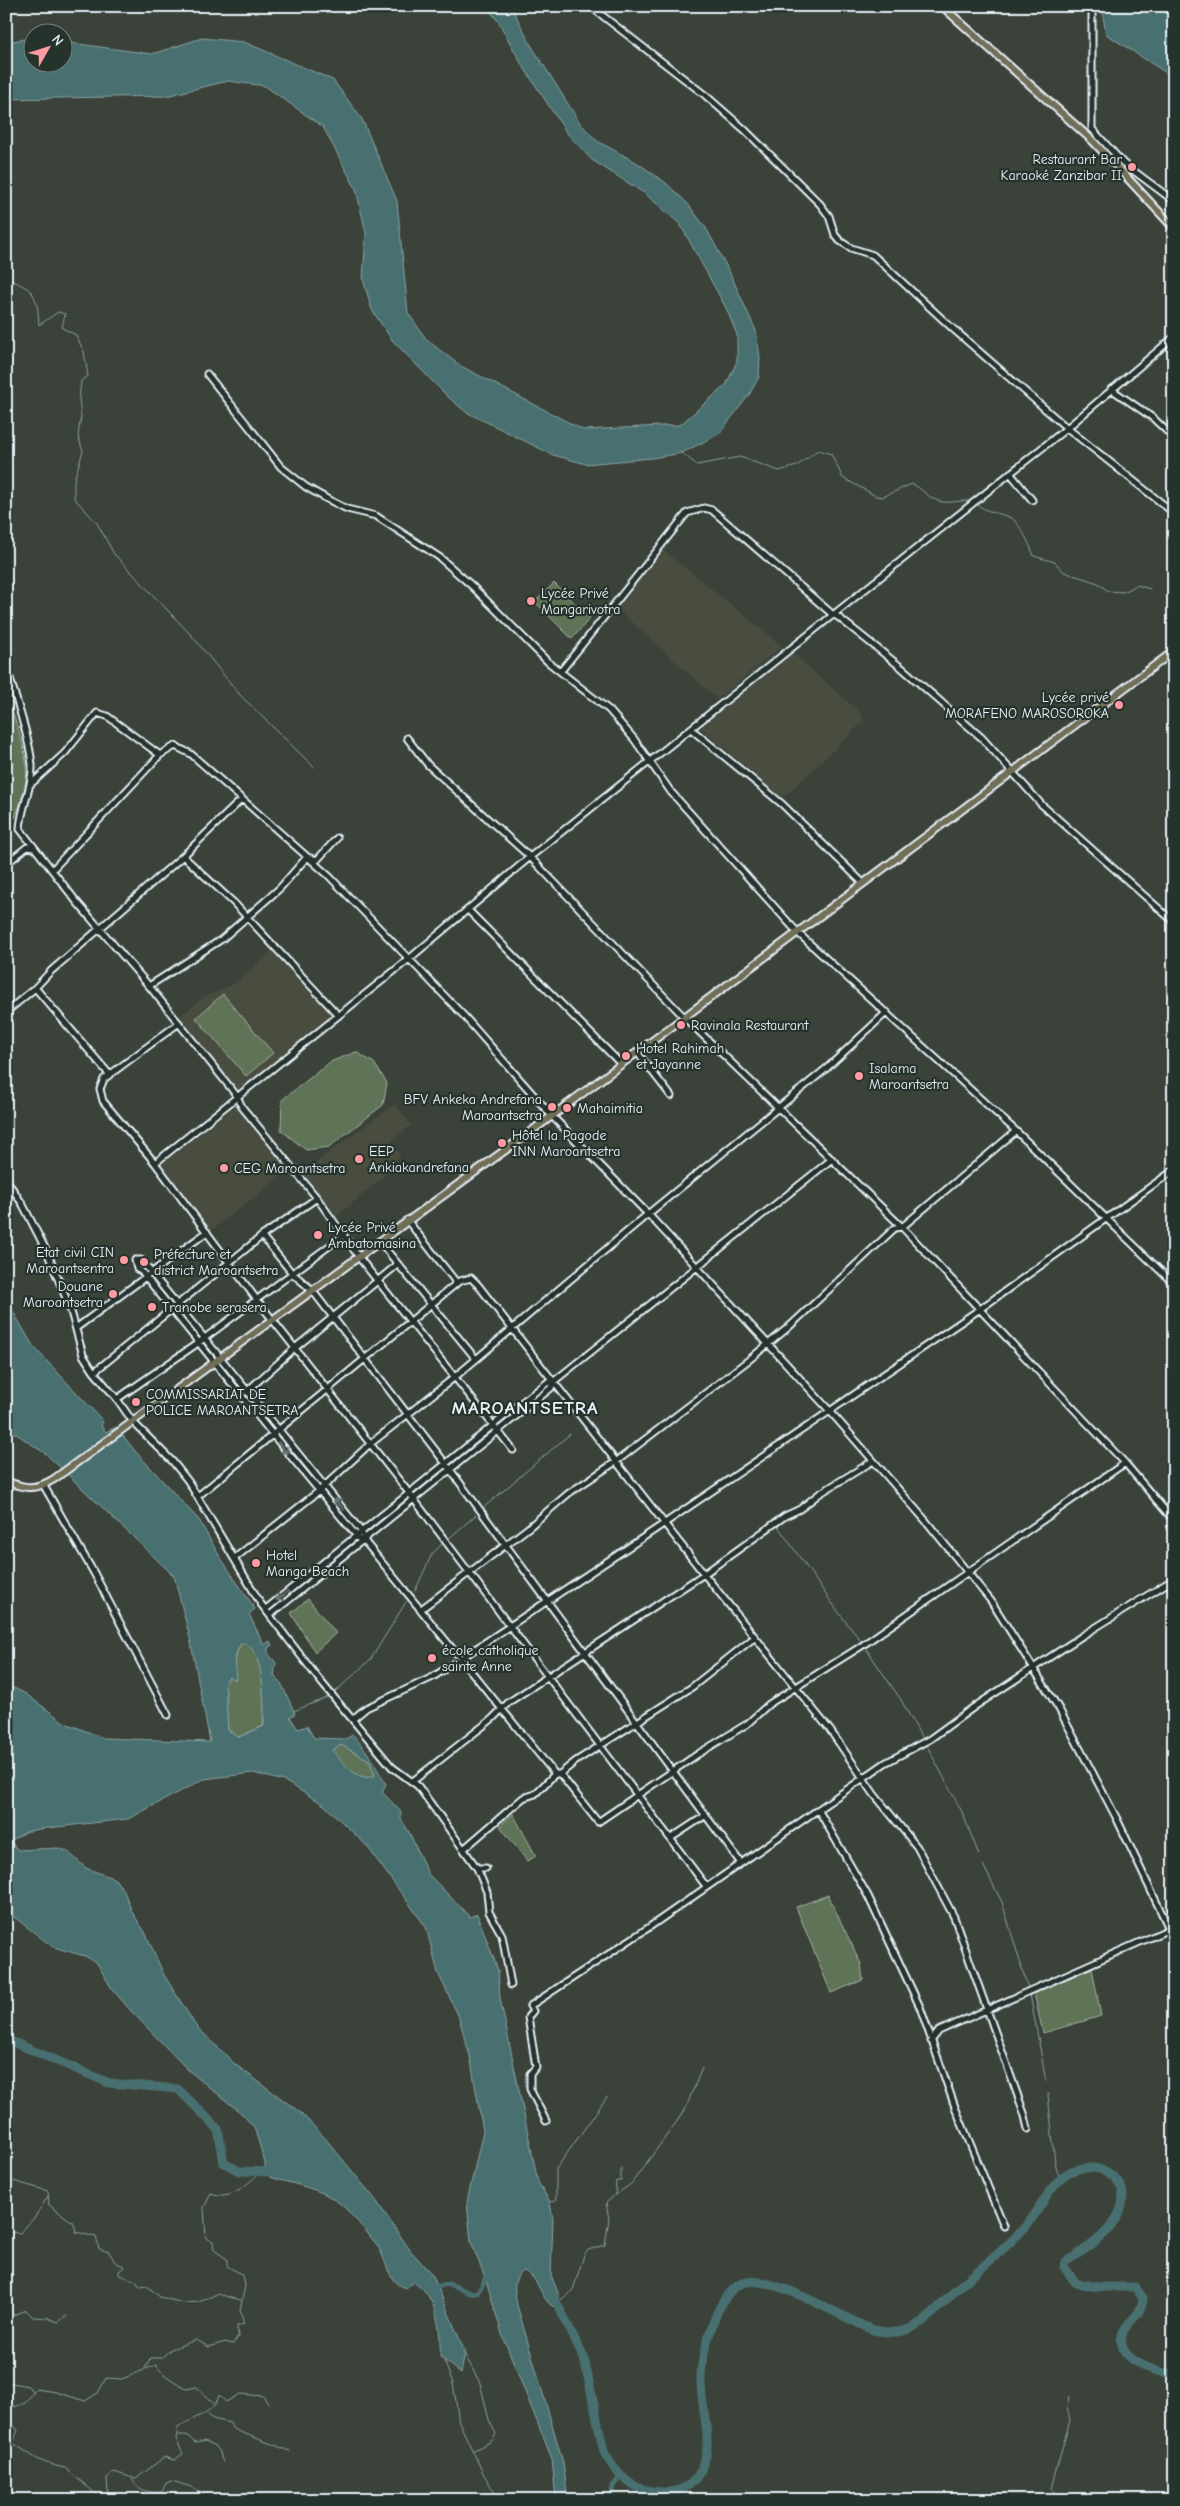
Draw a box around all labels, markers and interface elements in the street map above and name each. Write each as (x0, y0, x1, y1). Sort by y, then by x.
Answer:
north arrow (22, 22, 72, 72)
text: N (48, 31, 67, 49)
place label: Restaurant Bar Karaoké Zanzibar II (1001, 151, 1122, 184)
marker: Restaurant Bar Karaoké Zanzibar II (1126, 161, 1138, 173)
place label: Lycée Privé Mangarivotra (541, 585, 620, 618)
marker: Lycée Privé Mangarivotra (525, 595, 537, 607)
place label: Lycée privé MORAFENO MAROSOROKA (945, 689, 1109, 722)
marker: Lycée privé MORAFENO MAROSOROKA (1113, 699, 1125, 711)
place label: Ravinala Restaurant (691, 1017, 810, 1034)
marker: Ravinala Restaurant (675, 1019, 687, 1031)
place label: Hotel Rahimah et Jayanne (636, 1040, 724, 1073)
marker: Hotel Rahimah et Jayanne (620, 1050, 632, 1062)
place label: Isalama Maroantsetra (869, 1060, 949, 1093)
marker: Isalama Maroantsetra (853, 1070, 865, 1082)
place label: BFV Ankeka Andrefana Maroantsetra (404, 1091, 542, 1124)
place label: Mahaimitia (577, 1100, 643, 1117)
marker: BFV Ankeka Andrefana Maroantsetra (546, 1101, 558, 1113)
marker: Mahaimitia (561, 1102, 573, 1114)
place label: Hôtel la Pagode INN Maroantsetra (512, 1127, 621, 1160)
marker: Hôtel la Pagode INN Maroantsetra (496, 1137, 508, 1149)
place label: EEP Ankiakandrefana (369, 1143, 469, 1176)
marker: EEP Ankiakandrefana (353, 1153, 365, 1165)
place label: CEG Maroantsetra (234, 1160, 346, 1177)
marker: CEG Maroantsetra (218, 1162, 230, 1174)
place label: Lycée Privé Ambatomasina (328, 1219, 416, 1252)
marker: Lycée Privé Ambatomasina (312, 1229, 324, 1241)
place label: Etat civil CIN Maroantsentra (26, 1244, 114, 1277)
place label: Préfecture et district Maroantsetra (154, 1246, 279, 1279)
marker: Etat civil CIN Maroantsentra (118, 1254, 130, 1266)
marker: Préfecture et district Maroantsetra (138, 1256, 150, 1268)
place label: Douane Maroantsetra (23, 1278, 103, 1311)
marker: Douane Maroantsetra (107, 1288, 119, 1300)
place label: Tranobe serasera (162, 1299, 267, 1316)
marker: Tranobe serasera (146, 1301, 158, 1313)
place label: COMMISSARIAT DE POLICE MAROANTSETRA (146, 1386, 298, 1419)
marker: COMMISSARIAT DE POLICE MAROANTSETRA (130, 1396, 142, 1408)
district label: MAROANTSETRA (452, 1397, 598, 1419)
one-way arrow (277, 1441, 288, 1454)
one-way arrow (333, 1498, 344, 1511)
place label: Hotel Manga Beach (266, 1547, 349, 1580)
marker: Hotel Manga Beach (250, 1557, 262, 1569)
one-way arrow (276, 1590, 289, 1601)
place label: école catholique sainte Anne (442, 1642, 538, 1675)
marker: école catholique sainte Anne (426, 1652, 438, 1664)

